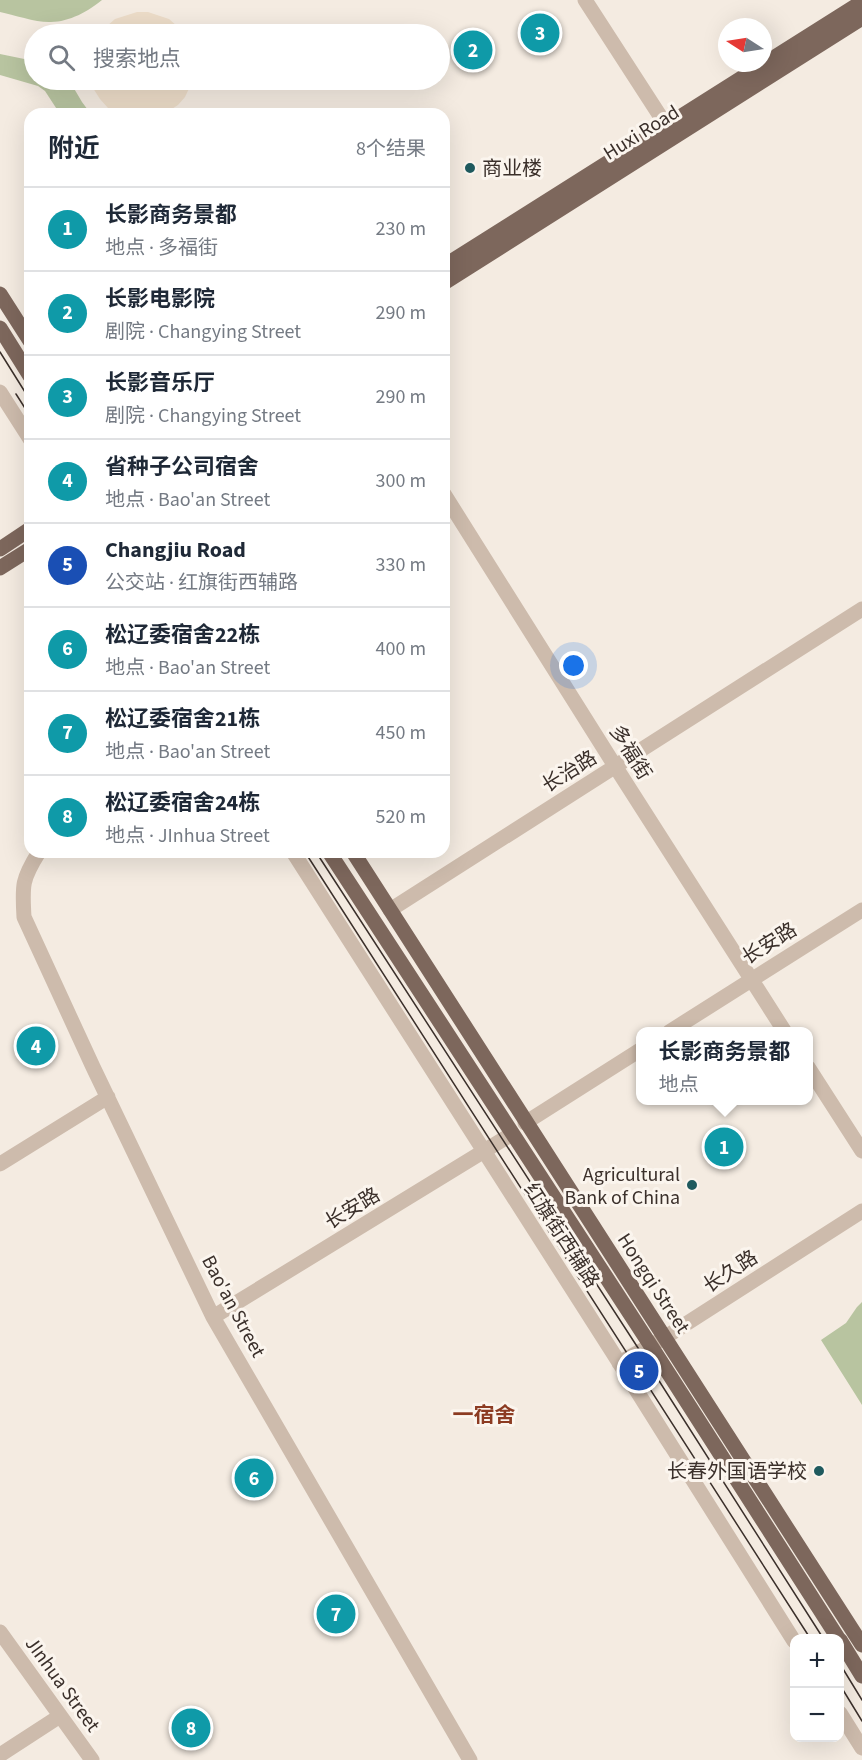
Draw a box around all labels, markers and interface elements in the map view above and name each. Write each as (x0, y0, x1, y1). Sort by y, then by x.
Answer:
pin: 3 (520, 10, 560, 56)
north arrow (718, 18, 772, 72)
search box (24, 24, 450, 90)
pin: 2 (454, 28, 492, 72)
icon: search (45, 41, 78, 74)
text: 搜索地点 (93, 43, 181, 75)
street label: Huxi Road (598, 99, 685, 167)
text: 附近 (48, 130, 100, 167)
text: 8个结果 (356, 135, 426, 163)
place label: 商业楼 (482, 155, 542, 183)
marker: 商业楼 (463, 161, 477, 175)
text: 长影商务景都 (105, 199, 237, 231)
text: 1 (62, 215, 73, 243)
text: 230 m (376, 215, 426, 243)
text: 地点 · 多福街 (105, 234, 218, 262)
text: 长影电影院 (105, 283, 215, 315)
text: 2 (62, 299, 73, 327)
text: 290 m (376, 299, 426, 327)
text: 剧院 · Changying Street (105, 318, 301, 346)
text: 长影音乐厅 (105, 367, 215, 399)
text: 3 (62, 383, 73, 411)
text: 290 m (376, 383, 426, 411)
text: 剧院 · Changying Street (105, 402, 301, 430)
text: 省种子公司宿舍 (105, 451, 259, 483)
text: 4 (62, 467, 73, 495)
text: 300 m (376, 467, 426, 495)
text: 地点 · Bao'an Street (105, 486, 270, 514)
text: Changjiu Road (105, 534, 246, 566)
text: 5 (62, 551, 73, 579)
text: 330 m (376, 551, 426, 579)
text: 公交站 · 红旗街西辅路 (105, 569, 298, 597)
text: 松辽委宿舍22栋 (105, 619, 260, 651)
text: 6 (62, 635, 73, 663)
text: 400 m (376, 635, 426, 663)
your location (559, 651, 588, 680)
text: 地点 · Bao'an Street (105, 654, 270, 682)
text: 松辽委宿舍21栋 (105, 703, 260, 735)
text: 7 (62, 719, 73, 747)
text: 450 m (376, 719, 426, 747)
street label: 多福街 (602, 720, 658, 785)
text: 地点 · Bao'an Street (105, 738, 270, 766)
street label: 长治路 (537, 744, 602, 800)
text: 松辽委宿舍24栋 (105, 787, 260, 819)
text: 8 (62, 803, 73, 831)
text: 520 m (376, 803, 426, 831)
text: 地点 · JInhua Street (105, 822, 270, 850)
street label: 长安路 (737, 916, 802, 972)
pin: 4 (16, 1024, 56, 1068)
popup (636, 1027, 813, 1105)
text: 长影商务景都 (658, 1036, 791, 1068)
text: 地点 (658, 1071, 698, 1099)
pin: 1 (704, 1124, 744, 1170)
place label: Agricultural Bank of China (564, 1161, 680, 1212)
street label: 红旗街西辅路 (517, 1178, 606, 1293)
marker: Agricultural Bank of China (685, 1178, 699, 1192)
street label: 长安路 (320, 1181, 385, 1236)
street label: Hongqi Street (610, 1228, 696, 1339)
street label: 长久路 (698, 1244, 763, 1300)
street label: Bao'an Street (194, 1250, 272, 1363)
pin: 5 (620, 1348, 658, 1394)
district label: 一宿舍 (453, 1400, 516, 1430)
pin: 6 (234, 1456, 274, 1500)
place label: 长春外国语学校 (667, 1458, 807, 1486)
marker: 长春外国语学校 (812, 1464, 826, 1478)
pin: 7 (316, 1592, 356, 1636)
street label: JInhua Street (18, 1631, 106, 1738)
map controls (790, 1634, 844, 1742)
button: + (790, 1634, 844, 1688)
button: − (790, 1688, 844, 1742)
pin: 8 (172, 1706, 210, 1750)

